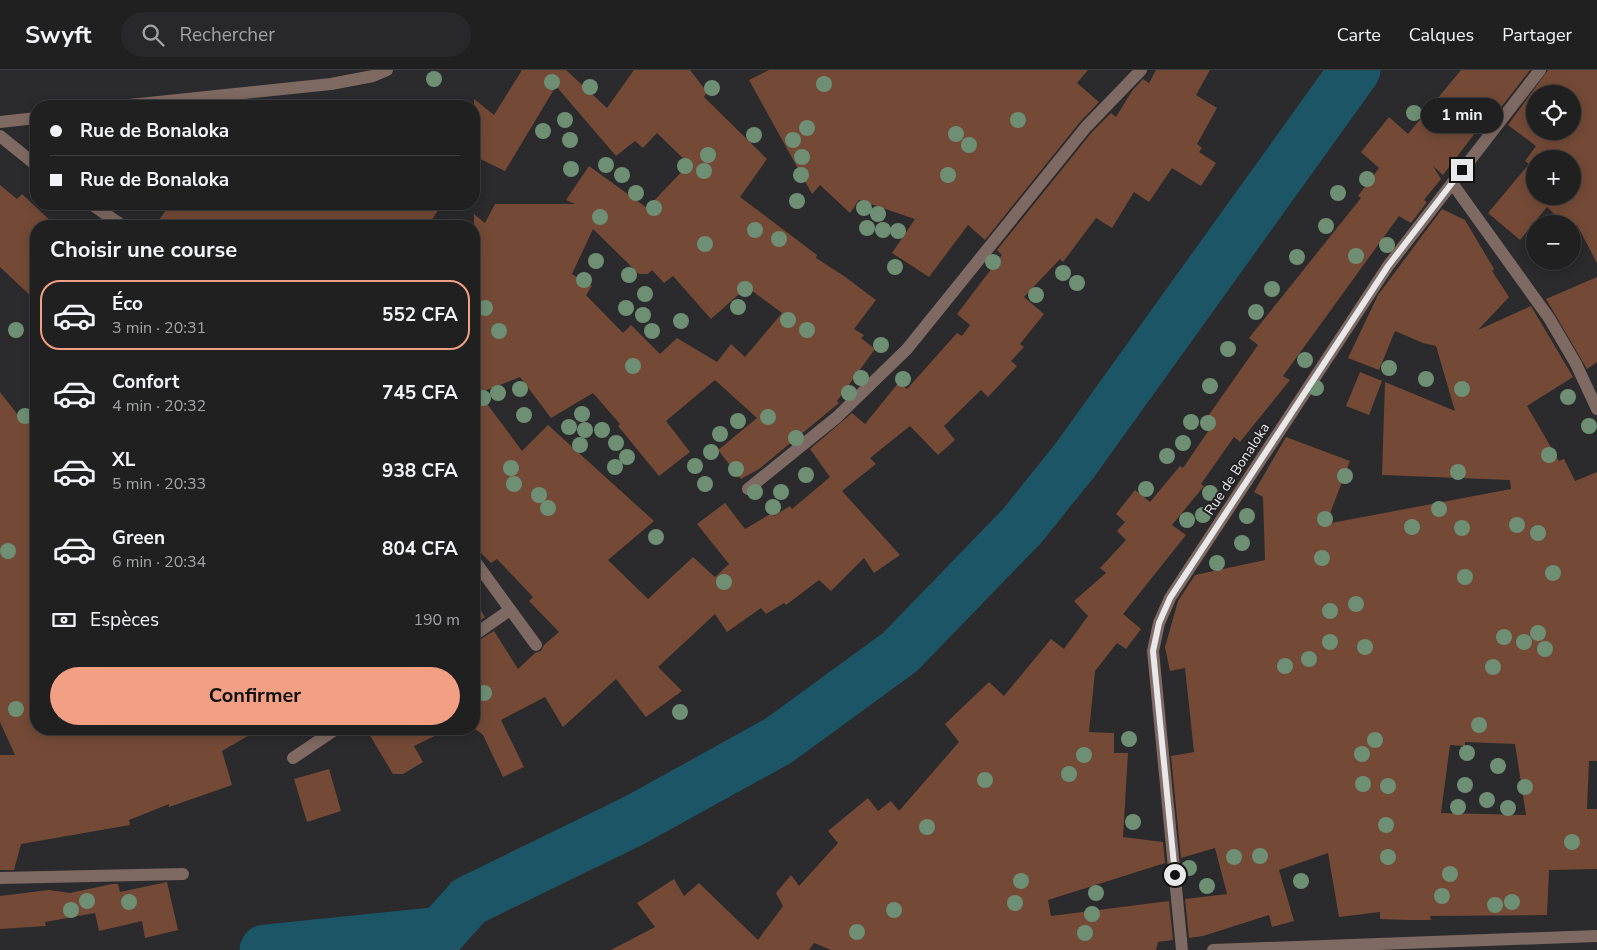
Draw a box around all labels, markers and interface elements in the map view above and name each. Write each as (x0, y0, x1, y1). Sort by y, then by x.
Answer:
search box (121, 12, 471, 57)
text: Swyft (25, 19, 91, 51)
icon: search (139, 21, 167, 49)
text: Rechercher (179, 22, 275, 48)
text: Carte (1337, 23, 1381, 47)
text: Calques (1409, 23, 1474, 47)
text: Partager (1502, 23, 1572, 47)
map controls (1526, 85, 1581, 270)
button: locate (1526, 85, 1581, 140)
callout: 1 min (1421, 98, 1503, 132)
text: 1 min (1441, 104, 1483, 126)
text: Rue de Bonaloka (80, 118, 229, 144)
button: + (1526, 150, 1581, 205)
route end (1451, 159, 1473, 181)
text: Rue de Bonaloka (80, 167, 229, 193)
button: − (1526, 215, 1581, 270)
text: Choisir une course (50, 235, 237, 265)
text: Éco (112, 291, 143, 317)
icon: car (52, 293, 97, 338)
text: 552 CFA (382, 302, 458, 328)
text: 3 min · 20:31 (112, 317, 206, 339)
text: Confort (112, 369, 179, 395)
icon: car (52, 371, 97, 416)
text: 745 CFA (382, 380, 458, 406)
text: 4 min · 20:32 (112, 395, 206, 417)
street label: Rue de Bonaloka (1200, 419, 1274, 519)
text: XL (112, 447, 135, 473)
icon: car (52, 449, 97, 494)
text: 938 CFA (382, 458, 458, 484)
text: 5 min · 20:33 (112, 473, 206, 495)
text: Green (112, 525, 165, 551)
icon: car (52, 527, 97, 572)
text: 804 CFA (382, 536, 458, 562)
text: 6 min · 20:34 (112, 551, 206, 573)
icon: cash (50, 606, 78, 634)
text: Espèces (90, 607, 159, 633)
text: 190 m (413, 609, 460, 631)
button: Confirmer (50, 667, 460, 725)
route start (1164, 864, 1186, 886)

